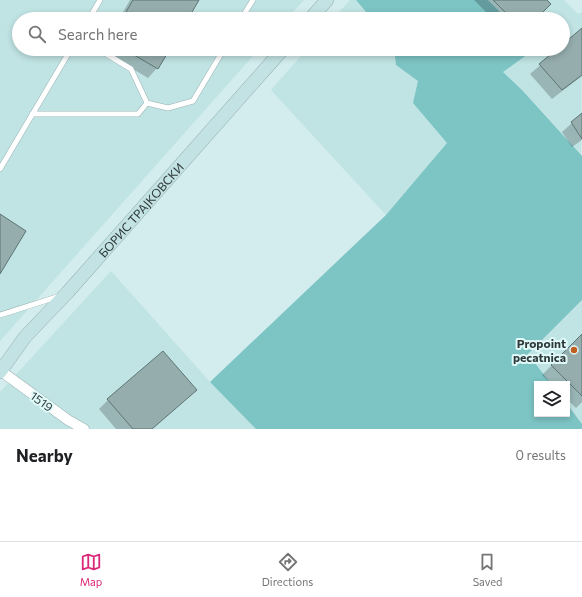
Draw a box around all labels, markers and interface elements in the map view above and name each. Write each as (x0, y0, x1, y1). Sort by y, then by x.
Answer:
search box (12, 12, 570, 56)
icon: search (26, 23, 48, 45)
text: Search here (58, 25, 137, 43)
street label: БОРИС ТРАЈКОВСКИ (95, 160, 186, 260)
place label: Propoint pecatnica (513, 336, 566, 364)
marker: Propoint pecatnica (569, 345, 579, 355)
map controls (534, 381, 570, 417)
button: layers (534, 381, 570, 417)
street label: 1519 (28, 388, 56, 414)
text: Nearby (16, 445, 73, 466)
text: 0 results (515, 447, 566, 463)
tab: Map (80, 551, 102, 588)
tab: Directions (262, 551, 313, 588)
tab: Saved (473, 551, 502, 588)

